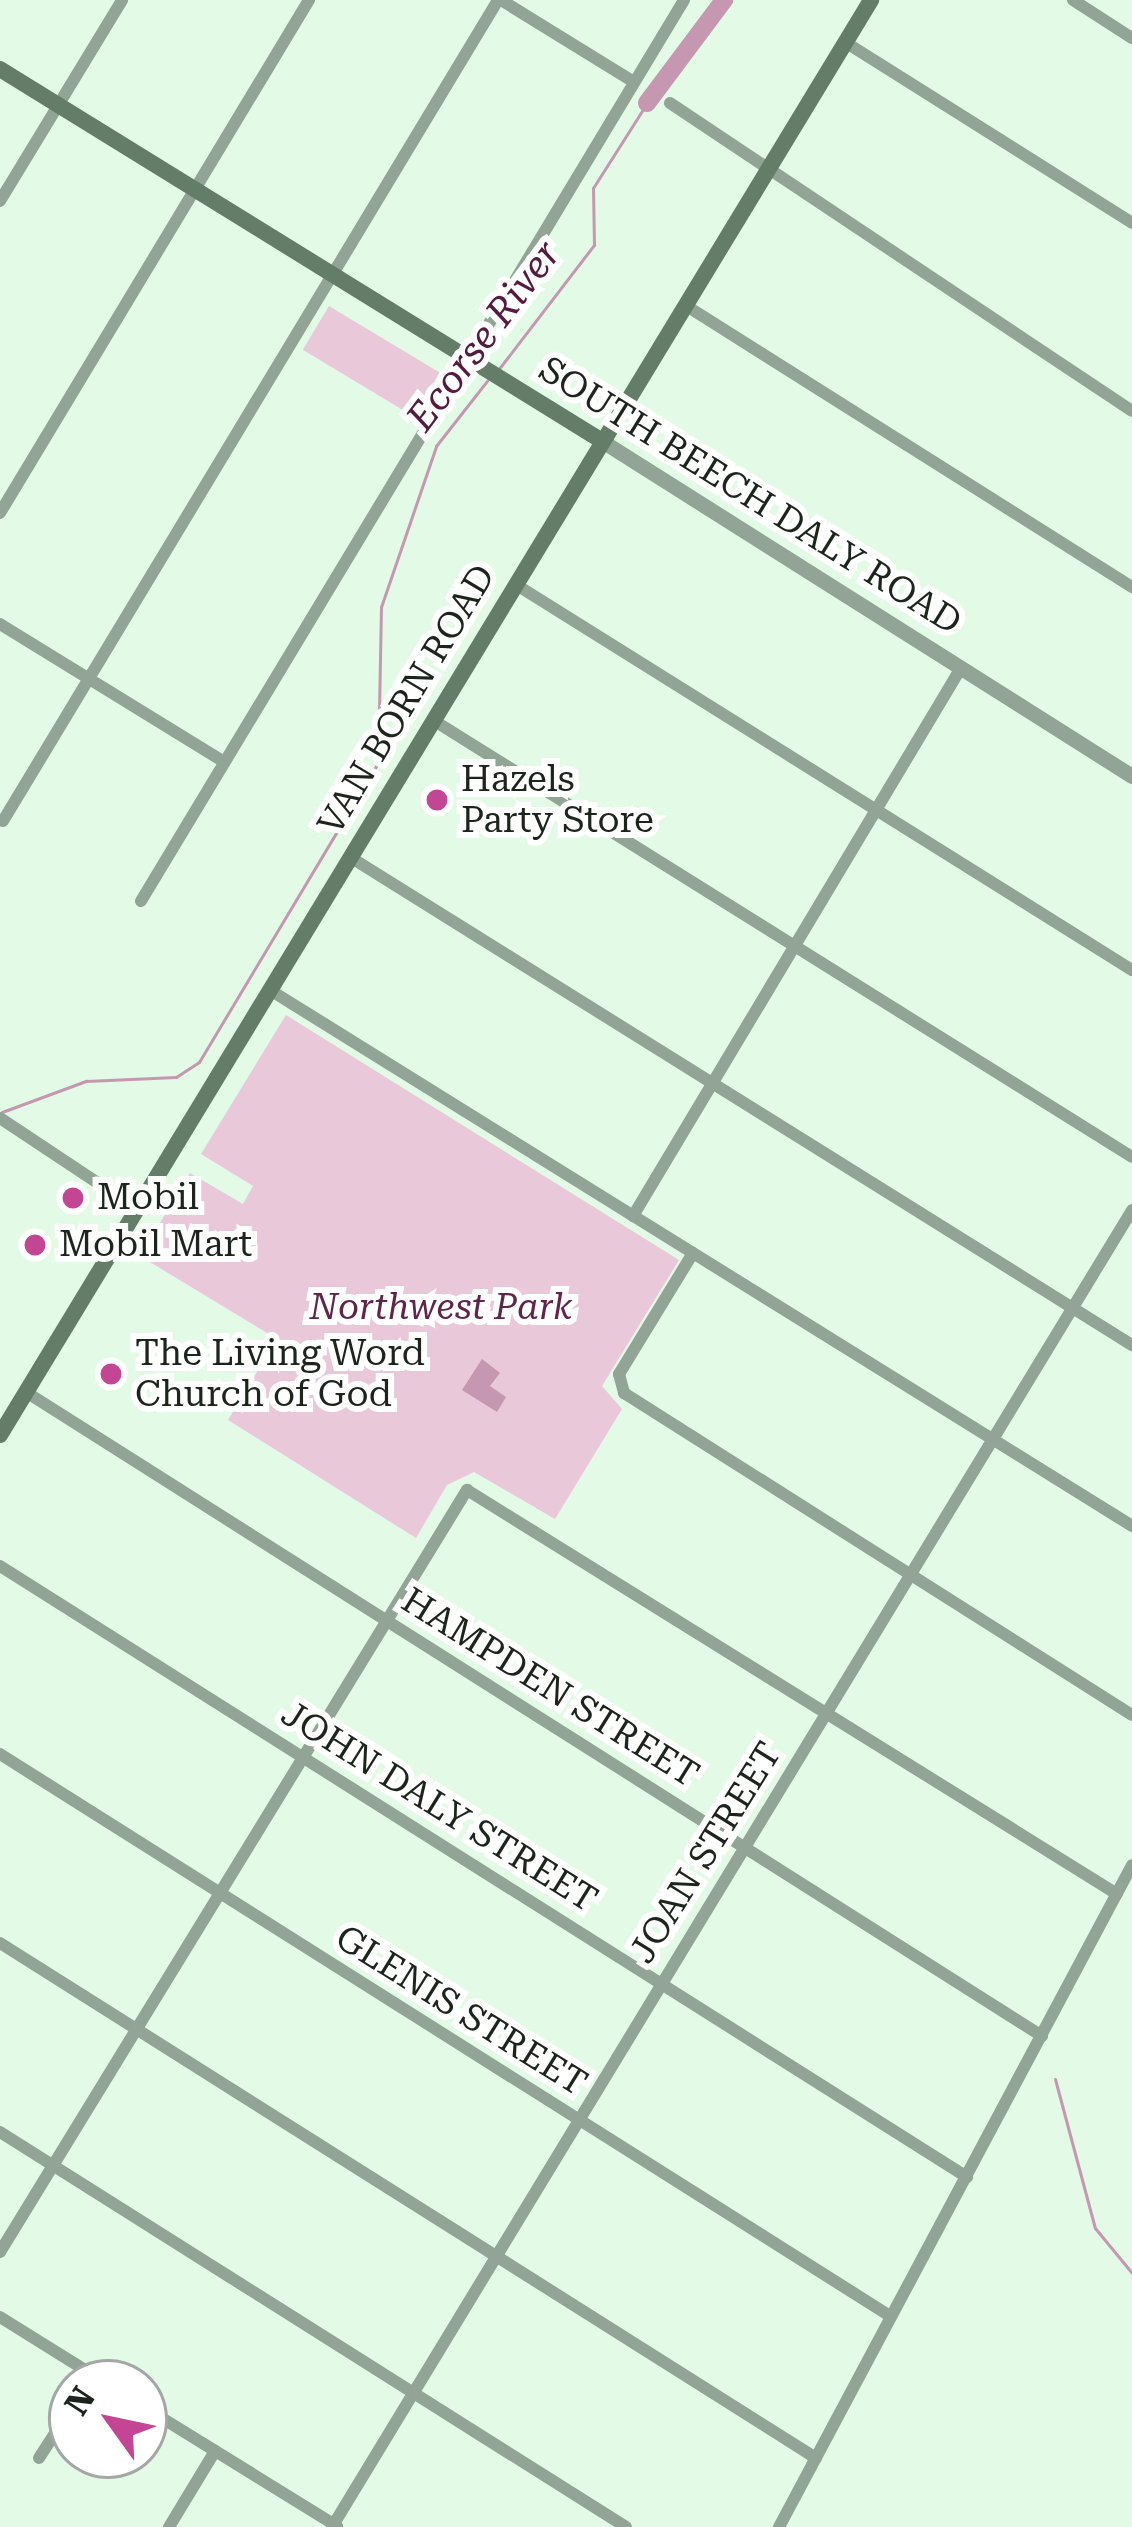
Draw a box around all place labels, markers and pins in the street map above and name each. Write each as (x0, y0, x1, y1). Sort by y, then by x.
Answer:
place label: Hazels Party Store (461, 757, 654, 842)
marker: Hazels Party Store (424, 787, 450, 813)
place label: Mobil (97, 1176, 199, 1220)
marker: Mobil (60, 1185, 86, 1211)
place label: Mobil Mart (59, 1223, 252, 1267)
marker: Mobil Mart (22, 1232, 48, 1258)
place label: The Living Word Church of God (135, 1331, 425, 1416)
marker: The Living Word Church of God (98, 1361, 124, 1387)

